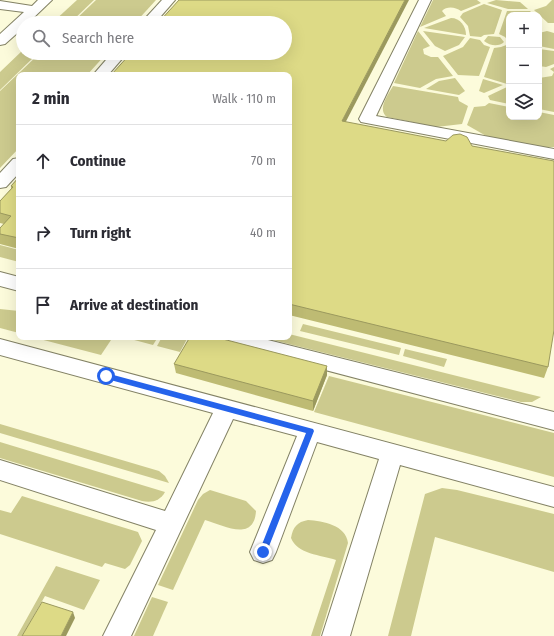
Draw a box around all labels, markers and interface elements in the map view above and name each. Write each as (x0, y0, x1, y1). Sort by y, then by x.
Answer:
map controls (506, 12, 542, 120)
button: + (506, 12, 542, 48)
search box (16, 16, 292, 60)
icon: search (30, 27, 52, 49)
text: Search here (62, 29, 134, 47)
button: − (506, 48, 542, 84)
button: layers (506, 84, 542, 120)
text: 2 min (32, 88, 70, 109)
text: Walk · 110 m (212, 91, 276, 106)
icon: ahead (32, 150, 54, 172)
text: Continue (70, 152, 126, 170)
text: 70 m (251, 153, 276, 168)
icon: right (32, 222, 54, 244)
text: Turn right (70, 224, 131, 242)
text: 40 m (250, 225, 276, 240)
icon: arrive (32, 294, 54, 316)
text: Arrive at destination (70, 296, 198, 314)
route start (97, 367, 115, 385)
route end (254, 543, 272, 561)

